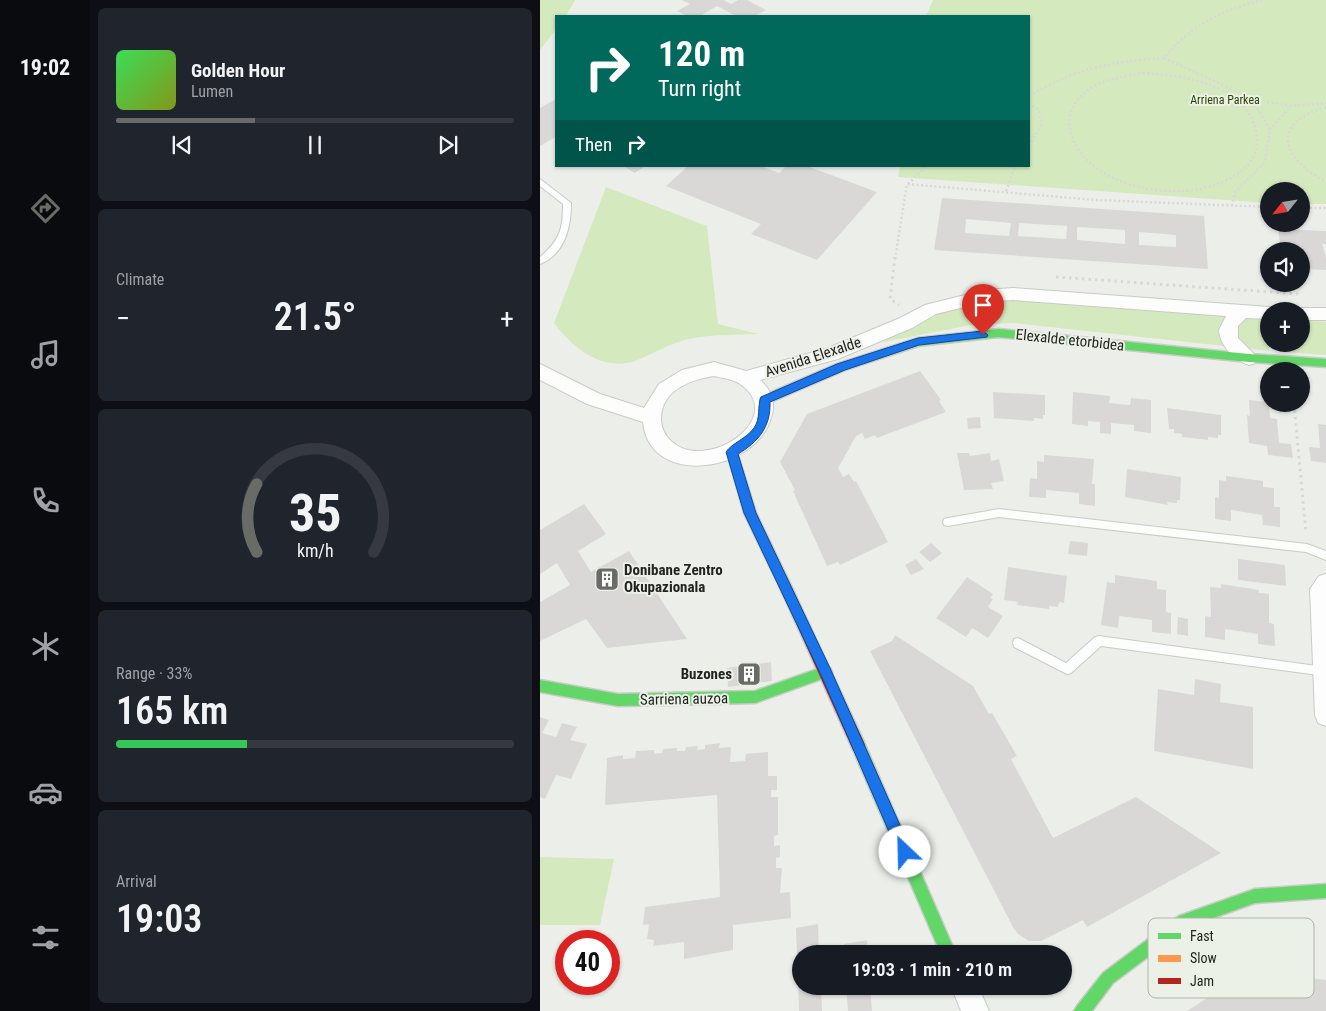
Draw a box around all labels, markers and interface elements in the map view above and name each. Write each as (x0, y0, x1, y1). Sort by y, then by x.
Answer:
text: 120 m (658, 34, 745, 75)
icon: right (575, 35, 640, 100)
text: 19:02 (20, 55, 70, 80)
text: Golden Hour (191, 59, 285, 82)
text: Turn right (658, 76, 741, 101)
text: Lumen (191, 82, 233, 101)
park label: Arriena Parkea (1190, 93, 1260, 107)
icon: right (622, 130, 650, 158)
icon: previous (168, 131, 196, 159)
icon: pause (301, 131, 329, 159)
icon: next (434, 131, 462, 159)
text: Then (575, 133, 612, 156)
north arrow (1260, 182, 1310, 232)
map controls (1260, 182, 1310, 412)
icon: directions (28, 191, 63, 226)
button: sound (1260, 242, 1310, 292)
text: Climate (116, 270, 164, 289)
pin (962, 284, 1004, 335)
icon: arrive (969, 291, 997, 319)
text: 21.5° (274, 295, 356, 339)
text: − (116, 302, 130, 335)
text: + (500, 302, 514, 335)
button: + (1260, 302, 1310, 352)
street label: Elexalde etorbidea (1015, 325, 1125, 355)
street label: Avenida Elexalde (763, 333, 863, 381)
icon: music (28, 337, 63, 372)
button: − (1260, 362, 1310, 412)
icon: phone (28, 483, 63, 518)
text: 35 (289, 483, 341, 544)
text: km/h (297, 540, 333, 561)
place label: Donibane Zentro Okupazionala (624, 561, 723, 596)
building icon: Donibane Zentro Okupazionala (594, 566, 620, 592)
icon: climate (28, 629, 63, 664)
building icon: Buzones (736, 661, 762, 687)
text: Range · 33% (116, 664, 192, 683)
place label: Buzones (681, 665, 732, 683)
text: 165 km (116, 689, 228, 733)
street label: Sarriena auzoa (640, 689, 728, 709)
icon: car (28, 775, 63, 810)
position arrow (878, 825, 930, 877)
text: Arrival (116, 872, 157, 891)
text: 19:03 (116, 897, 202, 941)
legend (1148, 918, 1314, 998)
icon: filters (28, 920, 63, 955)
text: Fast (1190, 928, 1214, 944)
speed limit sign: 40 (555, 930, 620, 995)
text: Slow (1190, 950, 1217, 966)
text: 19:03 · 1 min · 210 m (852, 958, 1012, 981)
text: Jam (1190, 973, 1214, 989)

